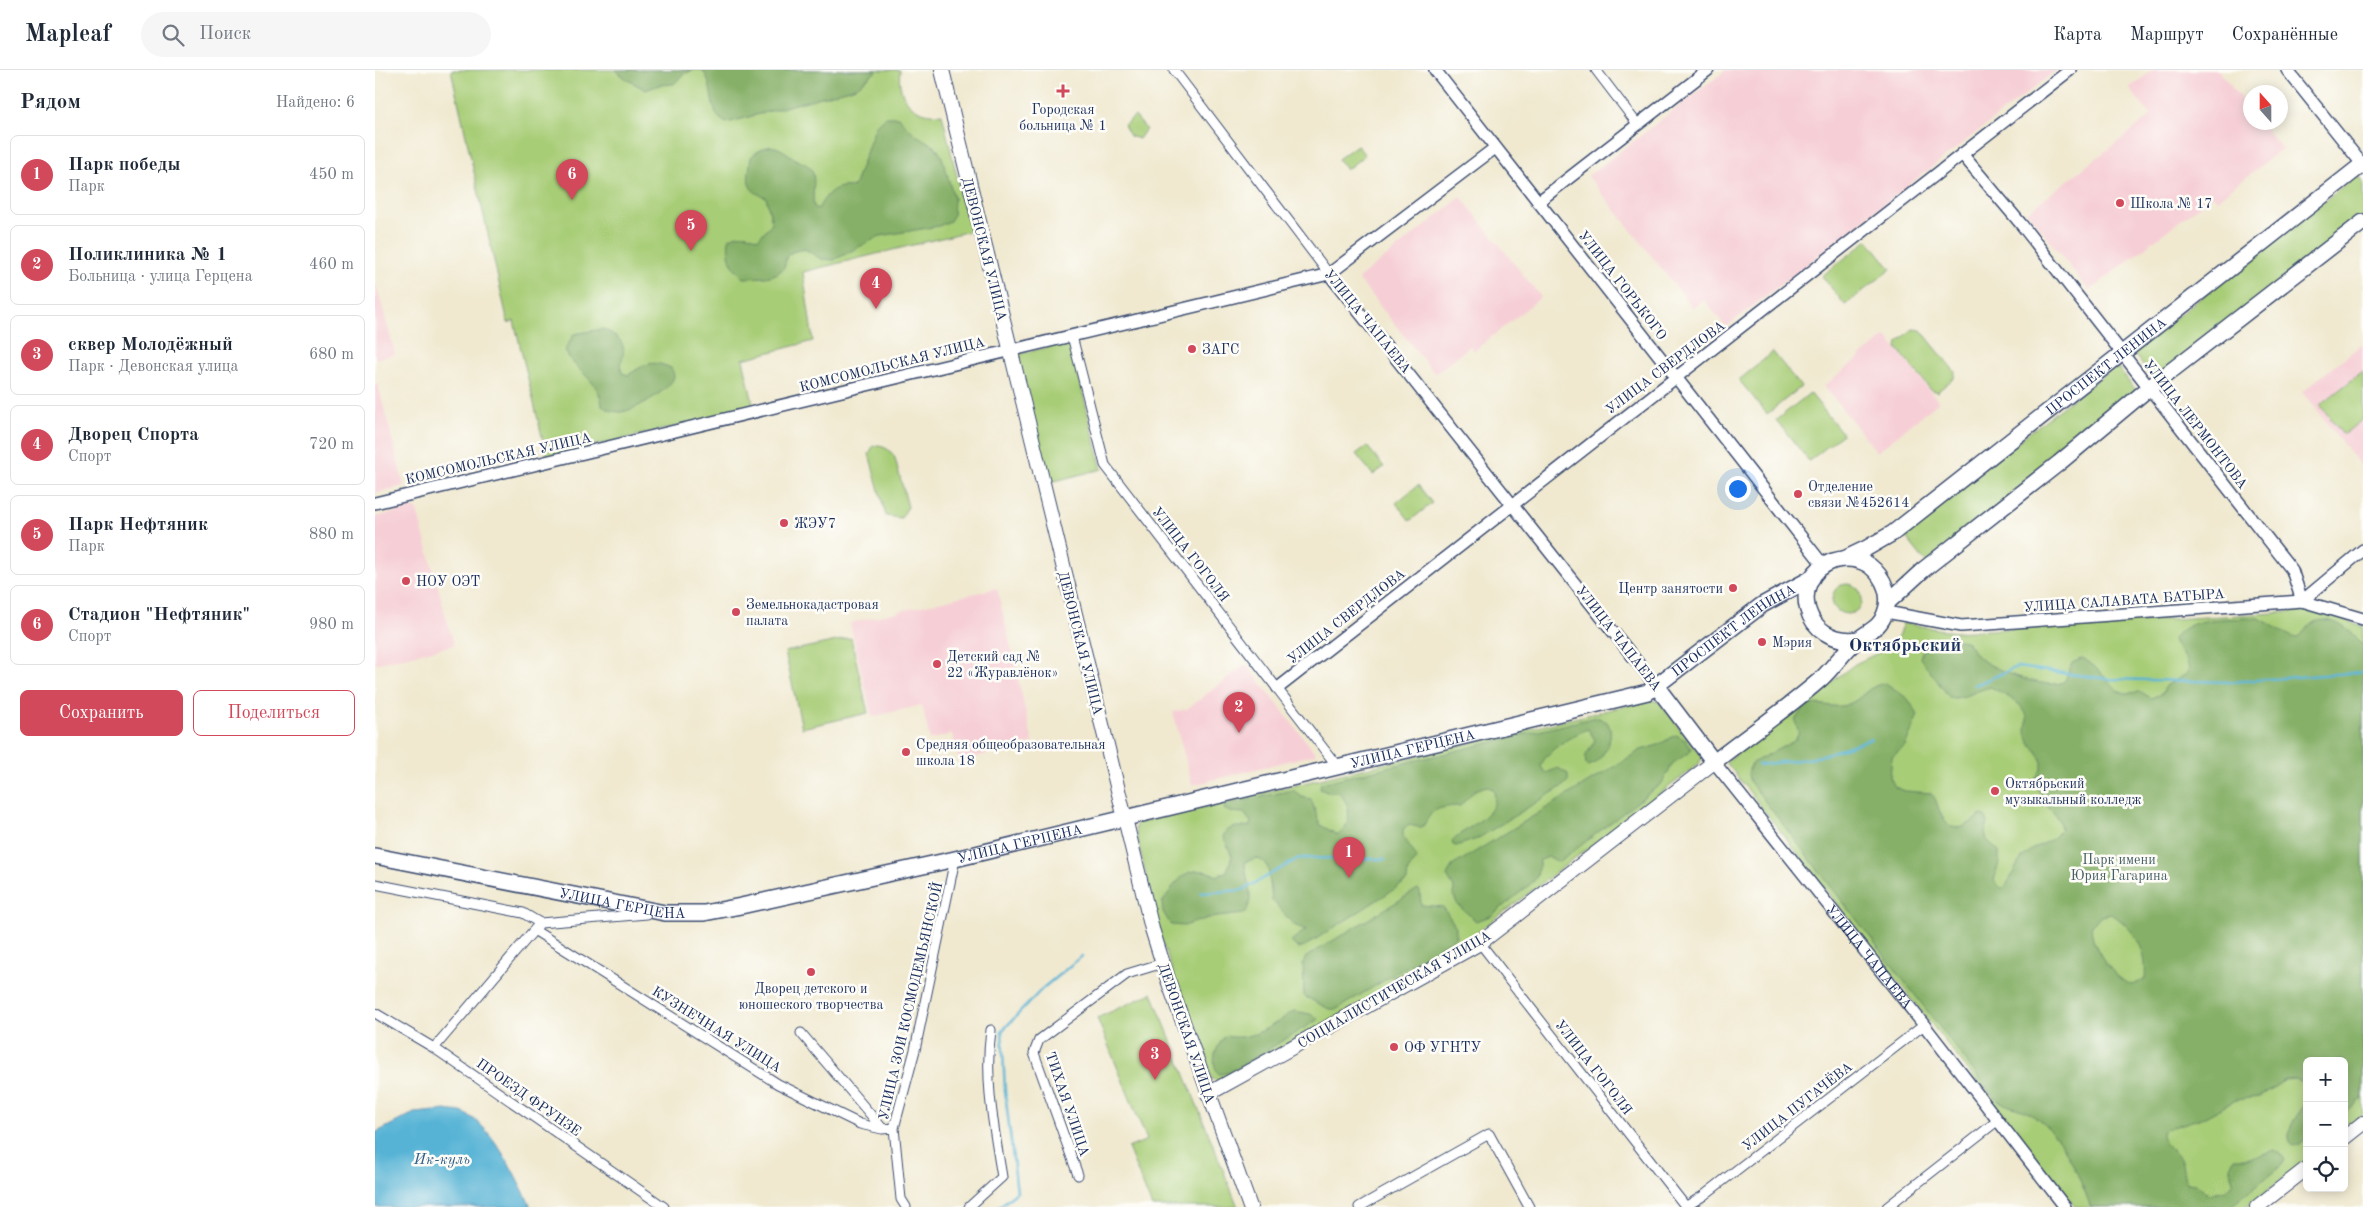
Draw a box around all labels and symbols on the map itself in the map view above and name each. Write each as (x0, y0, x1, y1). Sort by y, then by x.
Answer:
marker: Городская больница № 1 (1056, 84, 1070, 98)
north arrow (2243, 85, 2288, 130)
place label: Городская больница № 1 (1019, 103, 1107, 133)
pin: 6 (556, 159, 588, 200)
street label: ДЕВОНСКАЯ УЛИЦА (959, 176, 1009, 323)
marker: Школа № 17 (2114, 197, 2126, 209)
place label: Школа № 17 (2130, 197, 2212, 211)
pin: 5 (675, 210, 707, 251)
street label: УЛИЦА ГОРЬКОГО (1575, 228, 1669, 343)
street label: УЛИЦА ЧАПАЕВА (1321, 267, 1414, 376)
pin: 4 (860, 268, 892, 309)
street label: ПРОСПЕКТ ЛЕНИНА (2044, 315, 2169, 418)
street label: УЛИЦА СВЕРДЛОВА (1603, 318, 1728, 417)
street label: КОМСОМОЛЬСКАЯ УЛИЦА (798, 335, 987, 395)
marker: ЗАГС (1186, 343, 1198, 355)
place label: ЗАГС (1202, 343, 1239, 357)
street label: УЛИЦА ЛЕРМОНТОВА (2141, 358, 2250, 492)
street label: КОМСОМОЛЬСКАЯ УЛИЦА (404, 431, 593, 487)
your location (1725, 476, 1751, 502)
place label: Отделение связи №452614 (1808, 480, 1909, 510)
marker: Отделение связи №452614 (1792, 488, 1804, 500)
street label: УЛИЦА ГОГОЛЯ (1149, 505, 1231, 605)
marker: ЖЭУ7 (778, 517, 790, 529)
place label: ЖЭУ7 (794, 517, 836, 531)
street label: УЛИЦА СВЕРДЛОВА (1285, 566, 1408, 667)
street label: ДЕВОНСКАЯ УЛИЦА (1055, 570, 1105, 717)
marker: НОУ ОЭТ (400, 575, 412, 587)
place label: НОУ ОЭТ (416, 575, 480, 589)
place label: Центр занятости (1618, 582, 1723, 596)
street label: ПРОСПЕКТ ЛЕНИНА (1669, 582, 1798, 679)
marker: Центр занятости (1727, 582, 1739, 594)
street label: УЛИЦА ЧАПАЕВА (1573, 583, 1664, 694)
street label: УЛИЦА САЛАВАТА БАТЫРА (2023, 587, 2225, 615)
place label: Земельнокадастровая палата (746, 598, 879, 628)
marker: Земельнокадастровая палата (730, 606, 742, 618)
marker: Мэрия (1756, 636, 1768, 648)
place label: Мэрия (1772, 636, 1812, 650)
district label: Октябрьский (1849, 637, 1961, 656)
place label: Детский сад № 22 «Журавлёнок» (947, 650, 1058, 680)
marker: Детский сад № 22 «Журавлёнок» (931, 658, 943, 670)
pin: 2 (1223, 692, 1255, 733)
street label: УЛИЦА ГЕРЦЕНА (1349, 728, 1477, 772)
place label: Средняя общеобразовательная школа 18 (916, 738, 1106, 768)
marker: Средняя общеобразовательная школа 18 (900, 746, 912, 758)
place label: Октябрьский музыкальный колледж (2005, 777, 2142, 807)
marker: Октябрьский музыкальный колледж (1989, 785, 2001, 797)
street label: УЛИЦА ГЕРЦЕНА (956, 822, 1084, 866)
pin: 1 (1333, 837, 1365, 878)
park label: Парк имени Юрия Гагарина (2070, 853, 2168, 883)
street label: УЛИЦА ЗОИ КОСМОДЕМЬЯНСКОЙ (873, 880, 945, 1122)
street label: УЛИЦА ГЕРЦЕНА (558, 886, 686, 921)
street label: УЛИЦА ЧАПАЕВА (1823, 902, 1915, 1012)
street label: СОЦИАЛИСТИЧЕСКАЯ УЛИЦА (1295, 928, 1494, 1051)
street label: ДЕВОНСКАЯ УЛИЦА (1155, 961, 1217, 1106)
marker: Дворец детского и юношеского творчества (805, 966, 817, 978)
place label: Дворец детского и юношеского творчества (739, 982, 883, 1012)
street label: КУЗНЕЧНАЯ УЛИЦА (649, 984, 784, 1076)
street label: УЛИЦА ГОГОЛЯ (1552, 1018, 1634, 1118)
pin: 3 (1139, 1039, 1171, 1080)
marker: ОФ УГНТУ (1388, 1041, 1400, 1053)
place label: ОФ УГНТУ (1404, 1041, 1481, 1055)
street label: ТИХАЯ УЛИЦА (1043, 1050, 1092, 1159)
street label: ПРОЕЗД ФРУНЗЕ (474, 1057, 583, 1139)
street label: УЛИЦА ПУГАЧЁВА (1738, 1057, 1855, 1154)
water label: Ик-куль (413, 1153, 470, 1168)

